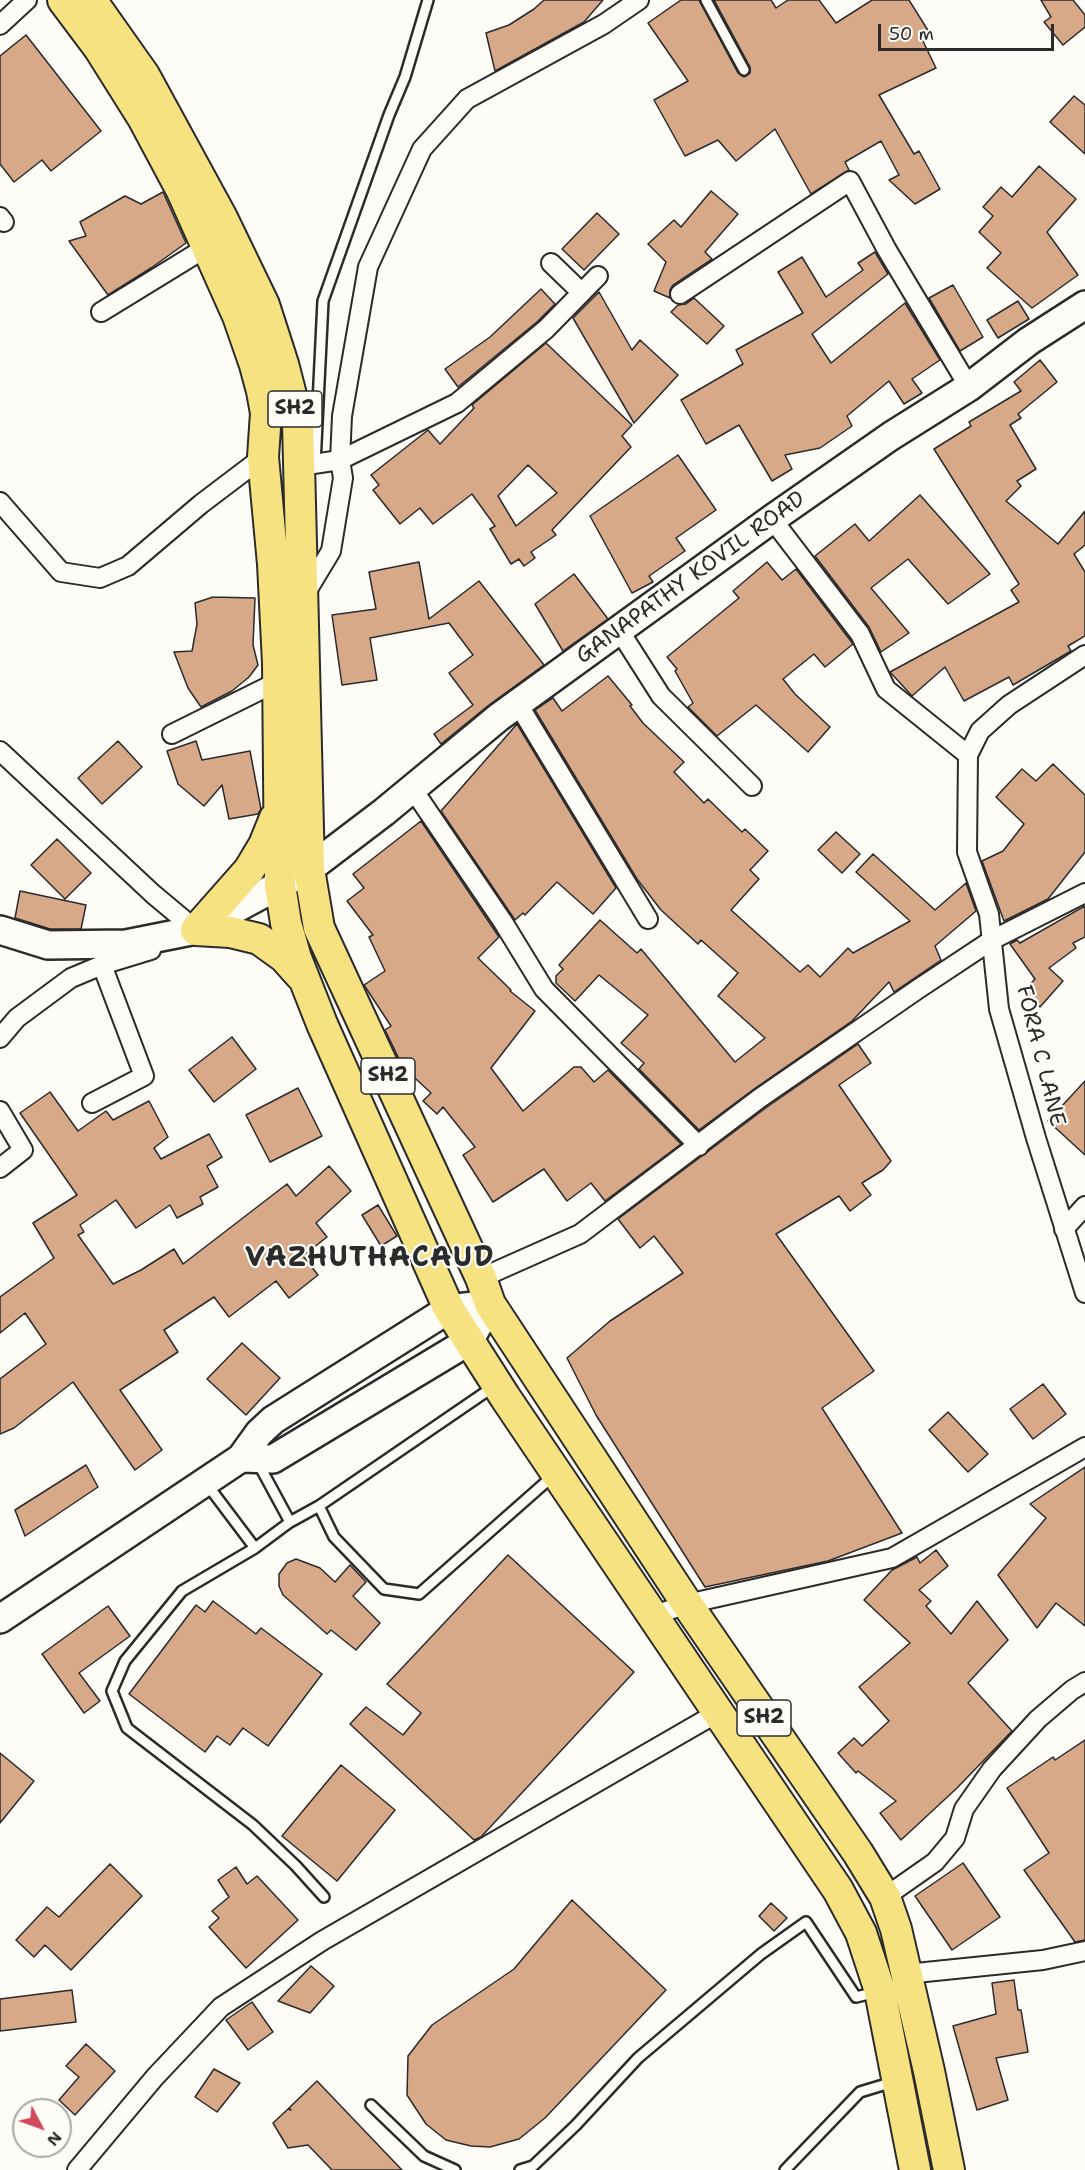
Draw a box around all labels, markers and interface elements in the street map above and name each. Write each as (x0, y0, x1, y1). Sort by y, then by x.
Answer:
scale bar (881, 12, 1056, 50)
text: 50 m (889, 22, 934, 46)
road number: SH2 (268, 391, 322, 427)
street label: GANAPATHY KOVIL ROAD (571, 486, 811, 670)
street label: FORA C LANE (1010, 983, 1070, 1129)
road number: SH2 (361, 1058, 415, 1094)
district label: VAZHUTHACAUD (245, 1242, 495, 1276)
road number: SH2 (737, 1700, 791, 1736)
north arrow (12, 2098, 72, 2158)
text: N (42, 2127, 67, 2151)

